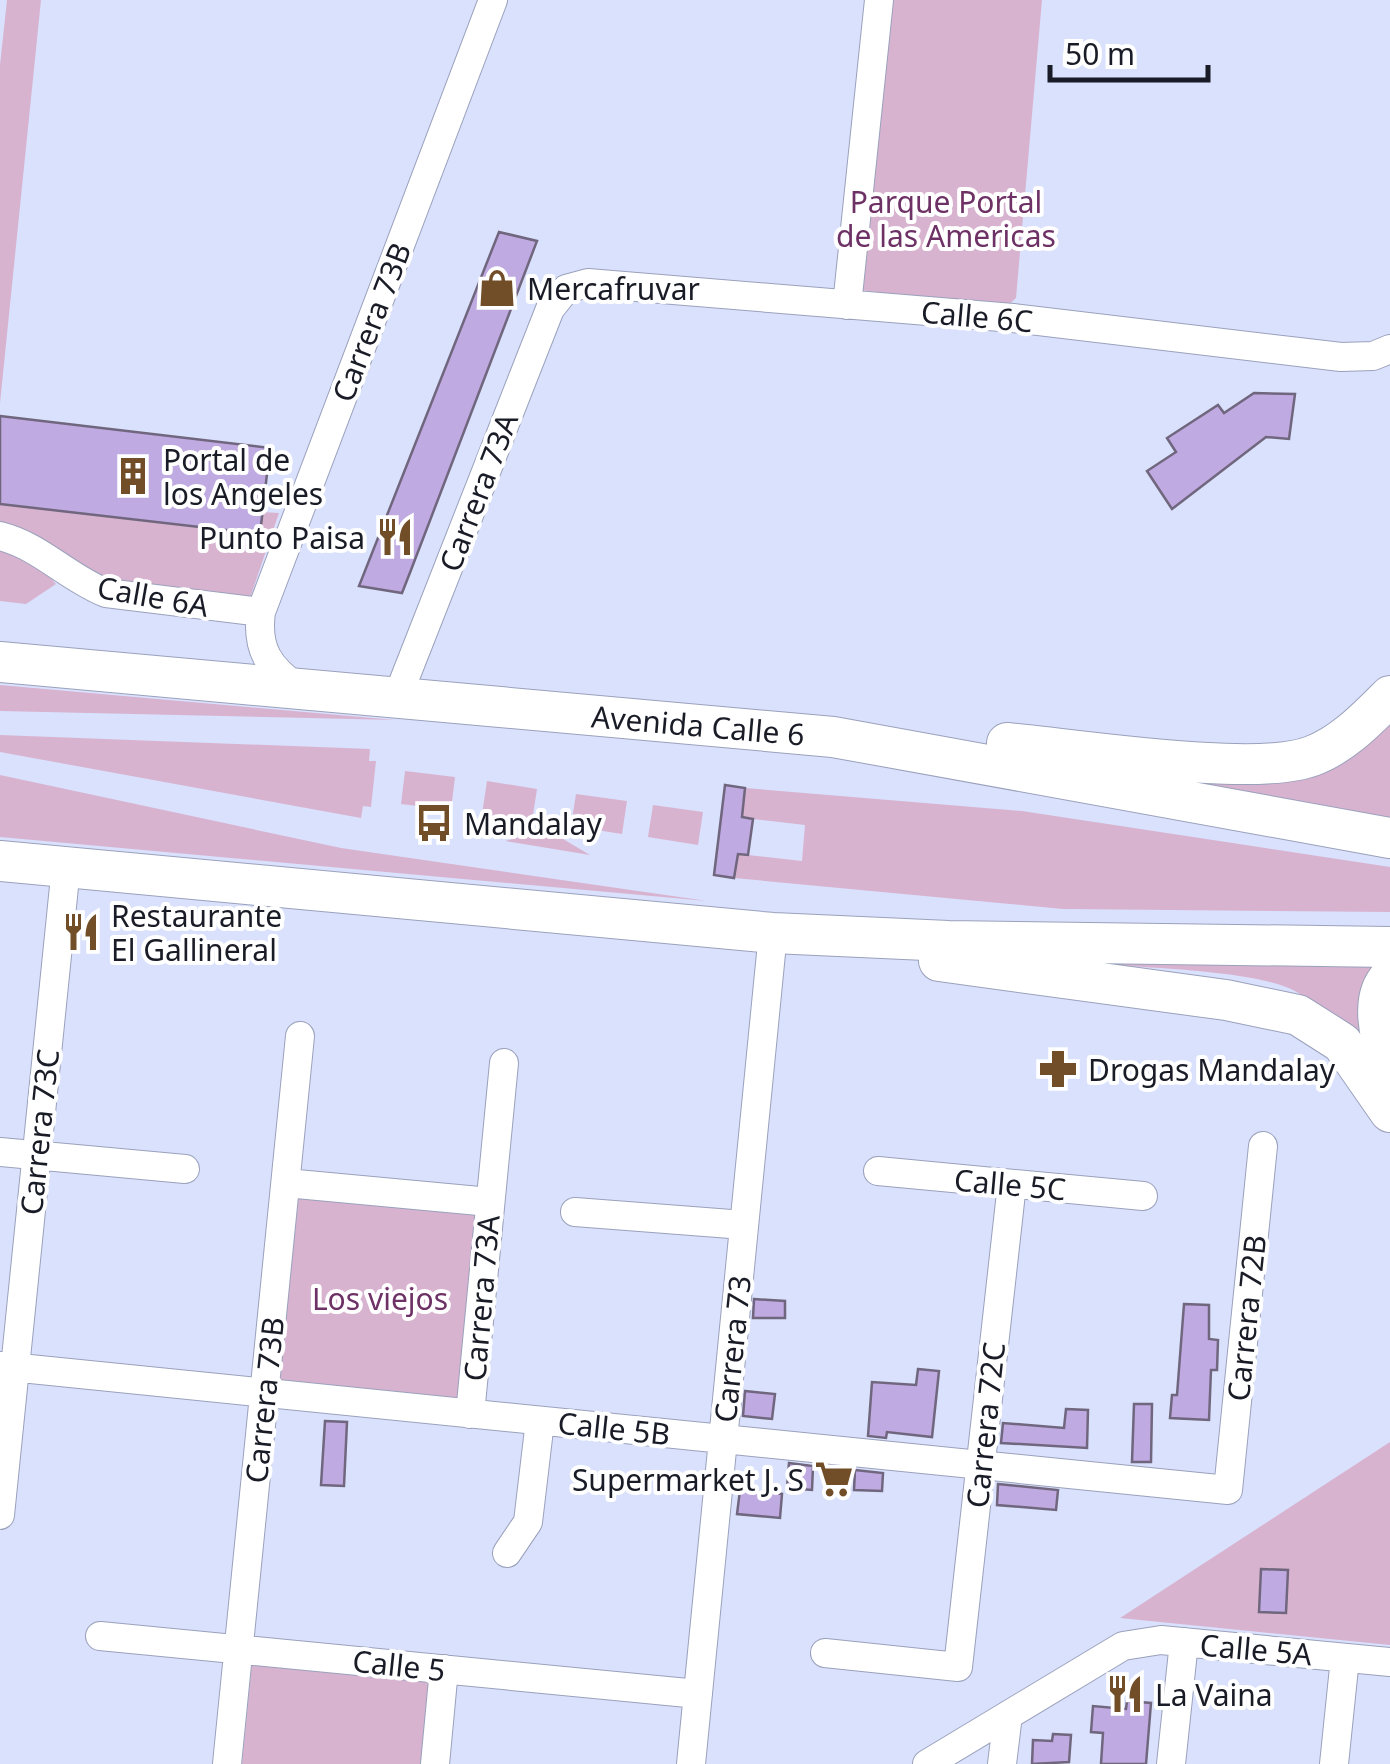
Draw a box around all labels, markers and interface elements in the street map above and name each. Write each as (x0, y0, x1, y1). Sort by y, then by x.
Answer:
scale bar (1050, 20, 1208, 82)
text: 50 m (1065, 33, 1135, 74)
park label: Parque Portal de las Americas (836, 181, 1056, 256)
street label: Carrera 73B (322, 237, 420, 407)
shop icon: Mercafruvar (476, 267, 518, 309)
place label: Mercafruvar (527, 268, 700, 309)
street label: Calle 6C (919, 291, 1035, 341)
street label: Carrera 73A (429, 406, 527, 577)
place label: Portal de los Angeles (163, 439, 323, 514)
building icon: Portal de los Angeles (112, 455, 154, 497)
restaurant icon: Punto Paisa (374, 516, 416, 558)
place label: Punto Paisa (199, 517, 365, 558)
street label: Calle 6A (94, 566, 213, 626)
street label: Avenida Calle 6 (590, 695, 806, 755)
bus stop icon: Mandalay (413, 802, 455, 844)
place label: Mandalay (464, 803, 602, 844)
place label: Restaurante El Gallineral (111, 895, 282, 970)
restaurant icon: Restaurante El Gallineral (60, 911, 102, 953)
street label: Carrera 73C (10, 1047, 68, 1217)
pharmacy icon: Drogas Mandalay (1037, 1048, 1079, 1090)
place label: Drogas Mandalay (1088, 1049, 1336, 1090)
street label: Calle 5C (952, 1159, 1068, 1209)
street label: Carrera 73A (453, 1212, 509, 1383)
street label: Carrera 72B (1217, 1233, 1275, 1403)
street label: Carrera 73 (704, 1273, 760, 1425)
park label: Los viejos (312, 1278, 448, 1319)
street label: Carrera 73B (235, 1315, 293, 1485)
street label: Carrera 72C (956, 1340, 1014, 1510)
street label: Calle 5B (556, 1402, 672, 1454)
supermarket icon: Supermarket J. S (813, 1458, 855, 1500)
place label: Supermarket J. S (572, 1459, 804, 1500)
street label: Calle 5A (1198, 1624, 1315, 1674)
street label: Calle 5 (351, 1640, 447, 1690)
restaurant icon: La Vaina (1104, 1673, 1146, 1715)
place label: La Vaina (1155, 1674, 1273, 1715)

